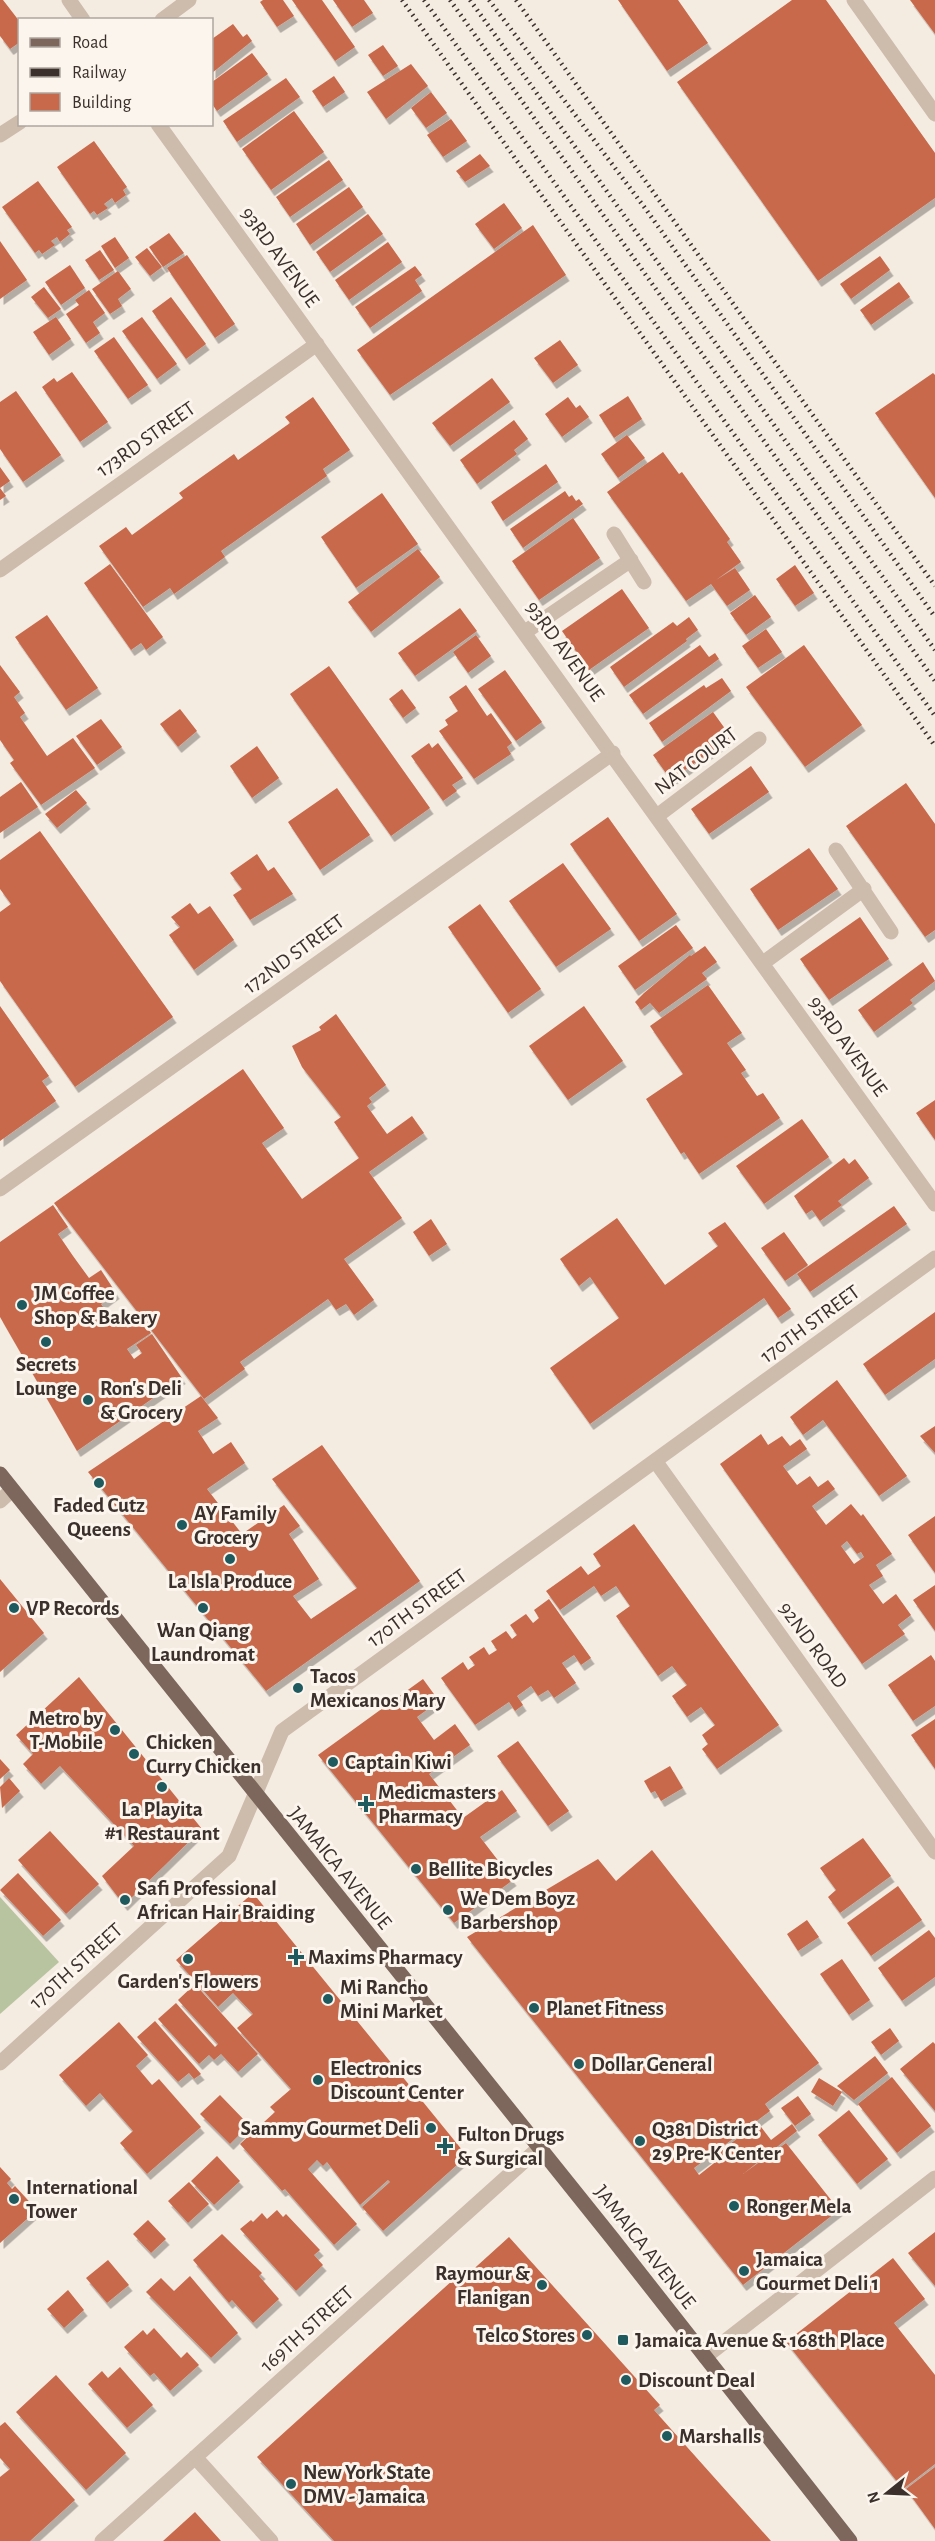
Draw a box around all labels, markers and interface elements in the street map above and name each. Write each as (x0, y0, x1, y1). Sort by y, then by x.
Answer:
legend (18, 18, 213, 126)
text: Road (72, 34, 108, 52)
text: Railway (72, 64, 127, 82)
text: Building (72, 94, 132, 112)
street label: 93RD AVENUE (237, 203, 323, 311)
street label: 173RD STREET (93, 397, 199, 481)
street label: 93RD AVENUE (522, 597, 608, 705)
street label: NAT COURT (651, 723, 741, 799)
street label: 172ND STREET (240, 911, 348, 997)
street label: 93RD AVENUE (805, 992, 891, 1100)
street label: 170TH STREET (756, 1281, 864, 1367)
place label: JM Coffee Shop & Bakery (34, 1283, 158, 1328)
marker: JM Coffee Shop & Bakery (15, 1298, 29, 1312)
marker: Secrets Lounge (39, 1335, 53, 1349)
place label: Secrets Lounge (15, 1354, 77, 1399)
place label: Ron's Deli & Grocery (100, 1378, 183, 1423)
marker: Ron's Deli & Grocery (81, 1393, 95, 1407)
marker: Faded Cutz Queens (92, 1476, 106, 1490)
place label: Faded Cutz Queens (53, 1495, 145, 1541)
place label: AY Family Grocery (194, 1503, 277, 1548)
marker: AY Family Grocery (175, 1518, 189, 1532)
marker: La Isla Produce (223, 1552, 237, 1566)
street label: 170TH STREET (363, 1565, 471, 1651)
place label: La Isla Produce (168, 1571, 292, 1592)
place label: VP Records (26, 1598, 119, 1619)
street label: 92ND ROAD (775, 1598, 851, 1692)
marker: VP Records (7, 1601, 21, 1615)
marker: Wan Qiang Laundromat (196, 1601, 210, 1615)
place label: Wan Qiang Laundromat (151, 1620, 255, 1665)
place label: Tacos Mexicanos Mary (310, 1666, 446, 1711)
marker: Tacos Mexicanos Mary (291, 1681, 305, 1695)
place label: Metro by T-Mobile (29, 1708, 104, 1753)
marker: Metro by T-Mobile (108, 1723, 122, 1737)
place label: Chicken Curry Chicken (146, 1732, 261, 1777)
marker: Chicken Curry Chicken (127, 1747, 141, 1761)
place label: Captain Kiwi (345, 1752, 452, 1773)
marker: Captain Kiwi (326, 1755, 340, 1769)
marker: La Playita #1 Restaurant (155, 1780, 169, 1794)
place label: Medicmasters Pharmacy (378, 1782, 496, 1827)
marker: Medicmasters Pharmacy (359, 1797, 373, 1811)
place label: La Playita #1 Restaurant (104, 1799, 220, 1844)
street label: JAMAICA AVENUE (285, 1803, 395, 1933)
place label: Bellite Bicycles (428, 1859, 553, 1880)
marker: Bellite Bicycles (409, 1862, 423, 1876)
place label: Safi Professional African Hair Braiding (137, 1878, 315, 1923)
place label: We Dem Boyz Barbershop (460, 1888, 575, 1933)
marker: Safi Professional African Hair Braiding (118, 1893, 132, 1907)
marker: We Dem Boyz Barbershop (441, 1903, 455, 1917)
street label: 170TH STREET (25, 1919, 127, 2013)
place label: Maxims Pharmacy (308, 1947, 463, 1968)
marker: Maxims Pharmacy (289, 1950, 303, 1964)
marker: Garden's Flowers (181, 1952, 195, 1966)
place label: Garden's Flowers (117, 1971, 259, 1992)
place label: Mi Rancho Mini Market (340, 1977, 443, 2022)
marker: Mi Rancho Mini Market (321, 1992, 335, 2006)
place label: Planet Fitness (546, 1998, 664, 2019)
marker: Planet Fitness (527, 2001, 541, 2015)
place label: Dollar General (591, 2054, 712, 2075)
marker: Dollar General (572, 2057, 586, 2071)
place label: Electronics Discount Center (330, 2058, 464, 2103)
marker: Electronics Discount Center (311, 2073, 325, 2087)
place label: Sammy Gourmet Deli (241, 2118, 419, 2139)
place label: Q381 District 29 Pre-K Center (652, 2119, 781, 2164)
marker: Sammy Gourmet Deli (424, 2121, 438, 2135)
place label: Fulton Drugs & Surgical (457, 2124, 564, 2169)
marker: Q381 District 29 Pre-K Center (633, 2134, 647, 2148)
marker: Fulton Drugs & Surgical (438, 2139, 452, 2153)
place label: International Tower (26, 2177, 138, 2222)
street label: JAMAICA AVENUE (590, 2181, 700, 2313)
marker: International Tower (7, 2192, 21, 2206)
place label: Ronger Mela (746, 2196, 852, 2217)
marker: Ronger Mela (727, 2199, 741, 2213)
place label: Jamaica Gourmet Deli 1 (756, 2249, 879, 2294)
place label: Raymour & Flanigan (435, 2263, 530, 2308)
marker: Jamaica Gourmet Deli 1 (737, 2264, 751, 2278)
marker: Raymour & Flanigan (535, 2278, 549, 2292)
street label: 169TH STREET (256, 2282, 358, 2376)
place label: Telco Stores (476, 2325, 575, 2346)
marker: Telco Stores (580, 2328, 594, 2342)
place label: Jamaica Avenue & 168th Place (635, 2330, 885, 2351)
marker: Jamaica Avenue & 168th Place (616, 2333, 630, 2347)
place label: Discount Deal (638, 2370, 755, 2391)
marker: Discount Deal (619, 2373, 633, 2387)
place label: Marshalls (679, 2426, 761, 2447)
marker: Marshalls (660, 2429, 674, 2443)
place label: New York State DMV - Jamaica (303, 2462, 431, 2507)
north arrow (857, 2463, 917, 2523)
marker: New York State DMV - Jamaica (284, 2477, 298, 2491)
text: N (864, 2490, 883, 2505)

